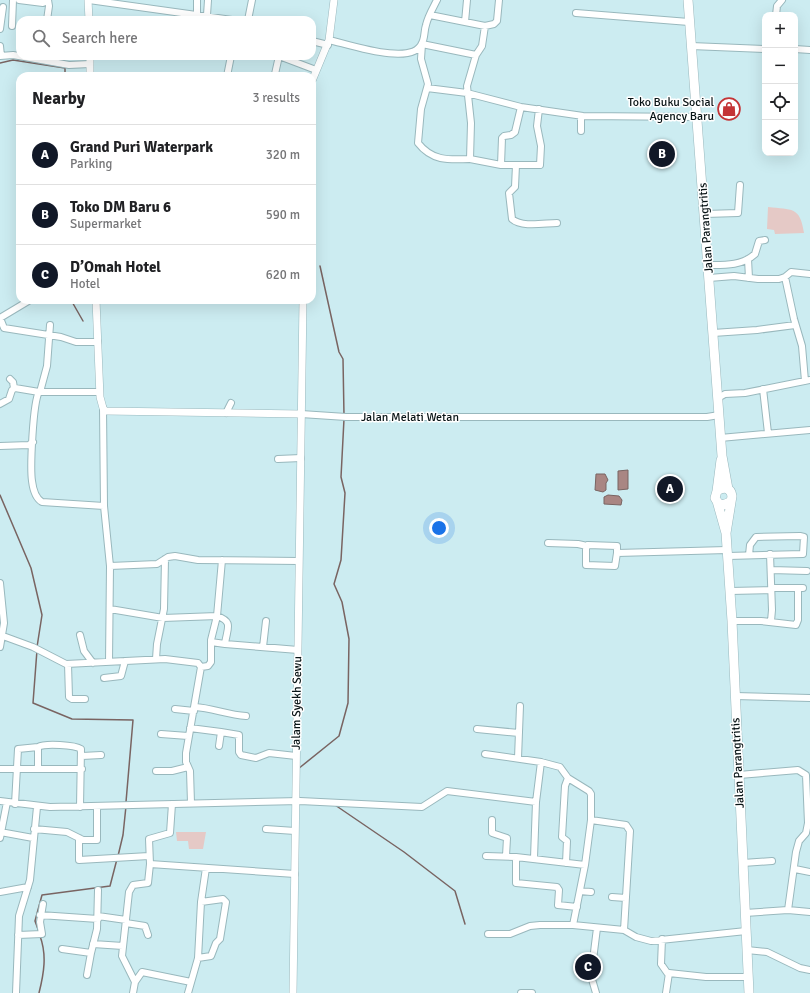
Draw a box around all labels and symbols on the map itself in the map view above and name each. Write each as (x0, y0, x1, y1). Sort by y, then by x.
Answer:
place label: Toko Buku Social Agency Baru (628, 95, 714, 124)
shop icon: Toko Buku Social Agency Baru (716, 96, 742, 122)
pin: B (649, 139, 675, 169)
street label: Jalan Parangtritis (695, 182, 717, 274)
street label: Jalan Melati Wetan (361, 410, 459, 425)
pin: A (657, 474, 683, 504)
your location (429, 518, 449, 538)
street label: Jalam Syekh Sewu (289, 656, 305, 750)
street label: Jalan Parangtritis (728, 717, 748, 809)
pin: C (575, 952, 601, 982)

